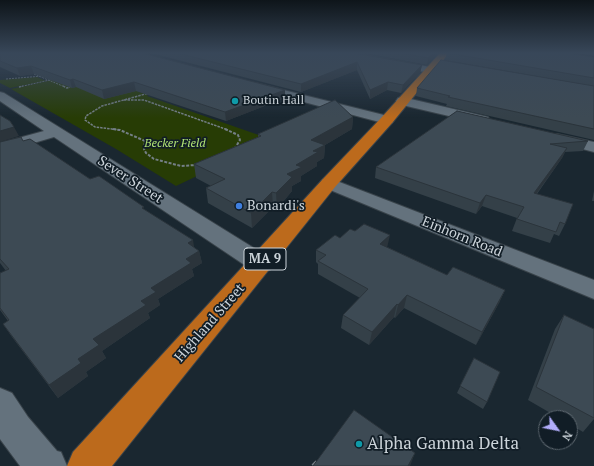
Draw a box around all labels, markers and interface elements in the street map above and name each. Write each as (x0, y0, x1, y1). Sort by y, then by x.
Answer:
place label: Boutin Hall (243, 94, 304, 108)
marker: Boutin Hall (230, 96, 240, 106)
park label: Becker Field (144, 137, 206, 151)
street label: Sever Street (94, 153, 166, 207)
place label: Bonardi's (247, 198, 305, 214)
marker: Bonardi's (234, 201, 244, 211)
street label: Einhorn Road (419, 213, 505, 261)
road number: MA 9 (244, 248, 286, 270)
street label: Highland Street (171, 280, 249, 366)
north arrow (538, 410, 578, 450)
text: N (559, 429, 575, 443)
place label: Alpha Gamma Delta (367, 434, 519, 454)
marker: Alpha Gamma Delta (354, 439, 364, 449)

